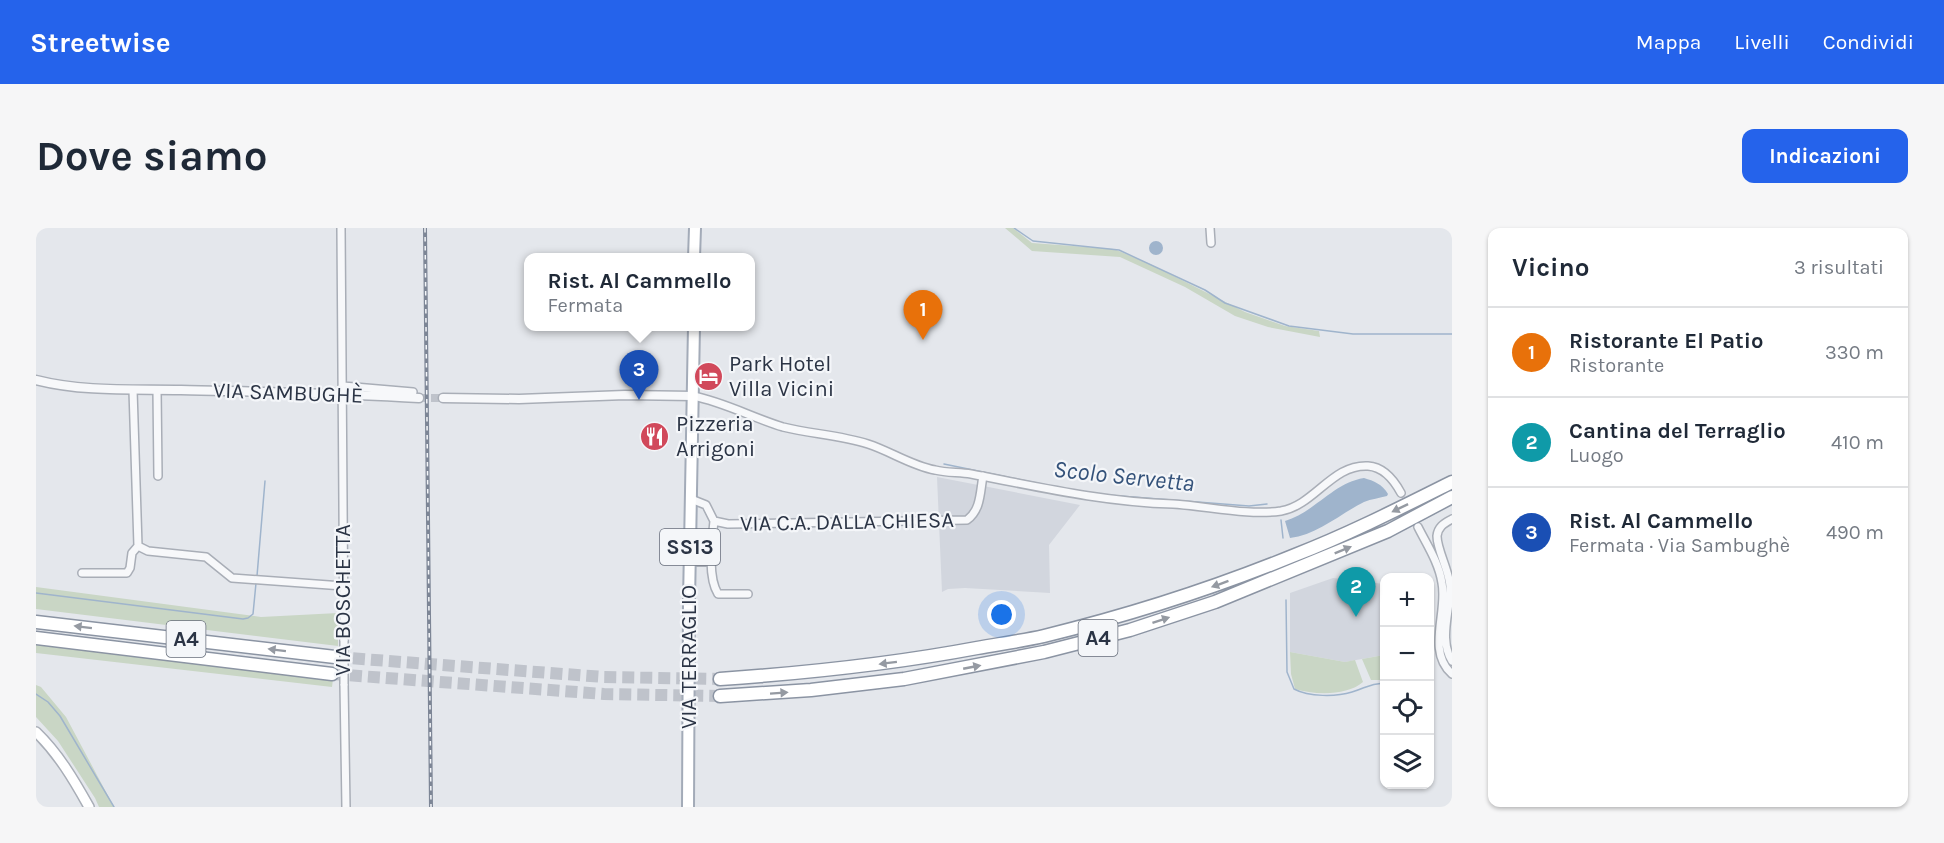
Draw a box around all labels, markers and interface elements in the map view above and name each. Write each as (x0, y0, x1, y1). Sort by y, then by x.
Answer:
text: Streetwise (30, 26, 171, 59)
text: Mappa (1636, 30, 1701, 54)
text: Livelli (1734, 30, 1790, 54)
text: Condividi (1823, 30, 1914, 54)
button: Indicazioni (1742, 129, 1908, 183)
text: Dove siamo (36, 131, 267, 181)
text: Vicino (1512, 252, 1589, 283)
popup (524, 253, 755, 331)
text: 3 risultati (1794, 256, 1884, 279)
text: Rist. Al Cammello (547, 268, 732, 294)
pin: 1 (904, 291, 942, 340)
text: Fermata (547, 294, 623, 317)
text: Ristorante El Patio (1569, 328, 1763, 354)
text: 1 (1528, 341, 1535, 364)
text: 330 m (1825, 341, 1884, 364)
pin: 3 (620, 350, 658, 400)
place label: Park Hotel Villa Vicini (729, 351, 834, 402)
text: Ristorante (1569, 354, 1664, 377)
hotel icon: Park Hotel Villa Vicini (692, 361, 724, 393)
street label: VIA SAMBUGHÈ (212, 376, 364, 409)
place label: Pizzeria Arrigoni (676, 411, 755, 462)
text: Cantina del Terraglio (1569, 418, 1786, 444)
restaurant icon: Pizzeria Arrigoni (639, 421, 671, 453)
text: 2 (1525, 431, 1538, 454)
text: 410 m (1831, 431, 1884, 454)
text: Luogo (1569, 444, 1624, 467)
water label: Scolo Servetta (1052, 455, 1196, 497)
one-way arrow (1391, 504, 1408, 513)
street label: VIA C.A. DALLA CHIESA (740, 507, 954, 537)
text: Rist. Al Cammello (1569, 508, 1753, 534)
text: 3 (1525, 521, 1538, 544)
text: 490 m (1826, 521, 1884, 544)
street label: VIA BOSCHETTA (330, 524, 356, 676)
road number: SS13 (660, 529, 720, 565)
text: Fermata · Via Sambughè (1569, 534, 1790, 557)
one-way arrow (1334, 545, 1352, 554)
pin: 2 (1336, 568, 1376, 617)
map controls (1380, 573, 1434, 789)
button: + (1380, 573, 1434, 627)
one-way arrow (1211, 579, 1229, 589)
street label: VIA TERRAGLIO (676, 585, 702, 729)
your location (987, 600, 1016, 629)
one-way arrow (1152, 614, 1170, 624)
road number: A4 (1078, 620, 1118, 656)
road number: A4 (166, 621, 206, 657)
one-way arrow (74, 623, 93, 632)
button: − (1380, 627, 1434, 681)
one-way arrow (267, 646, 286, 655)
one-way arrow (878, 659, 897, 668)
one-way arrow (963, 662, 982, 671)
button: locate (1380, 681, 1434, 735)
one-way arrow (769, 688, 788, 697)
button: layers (1380, 735, 1434, 789)

